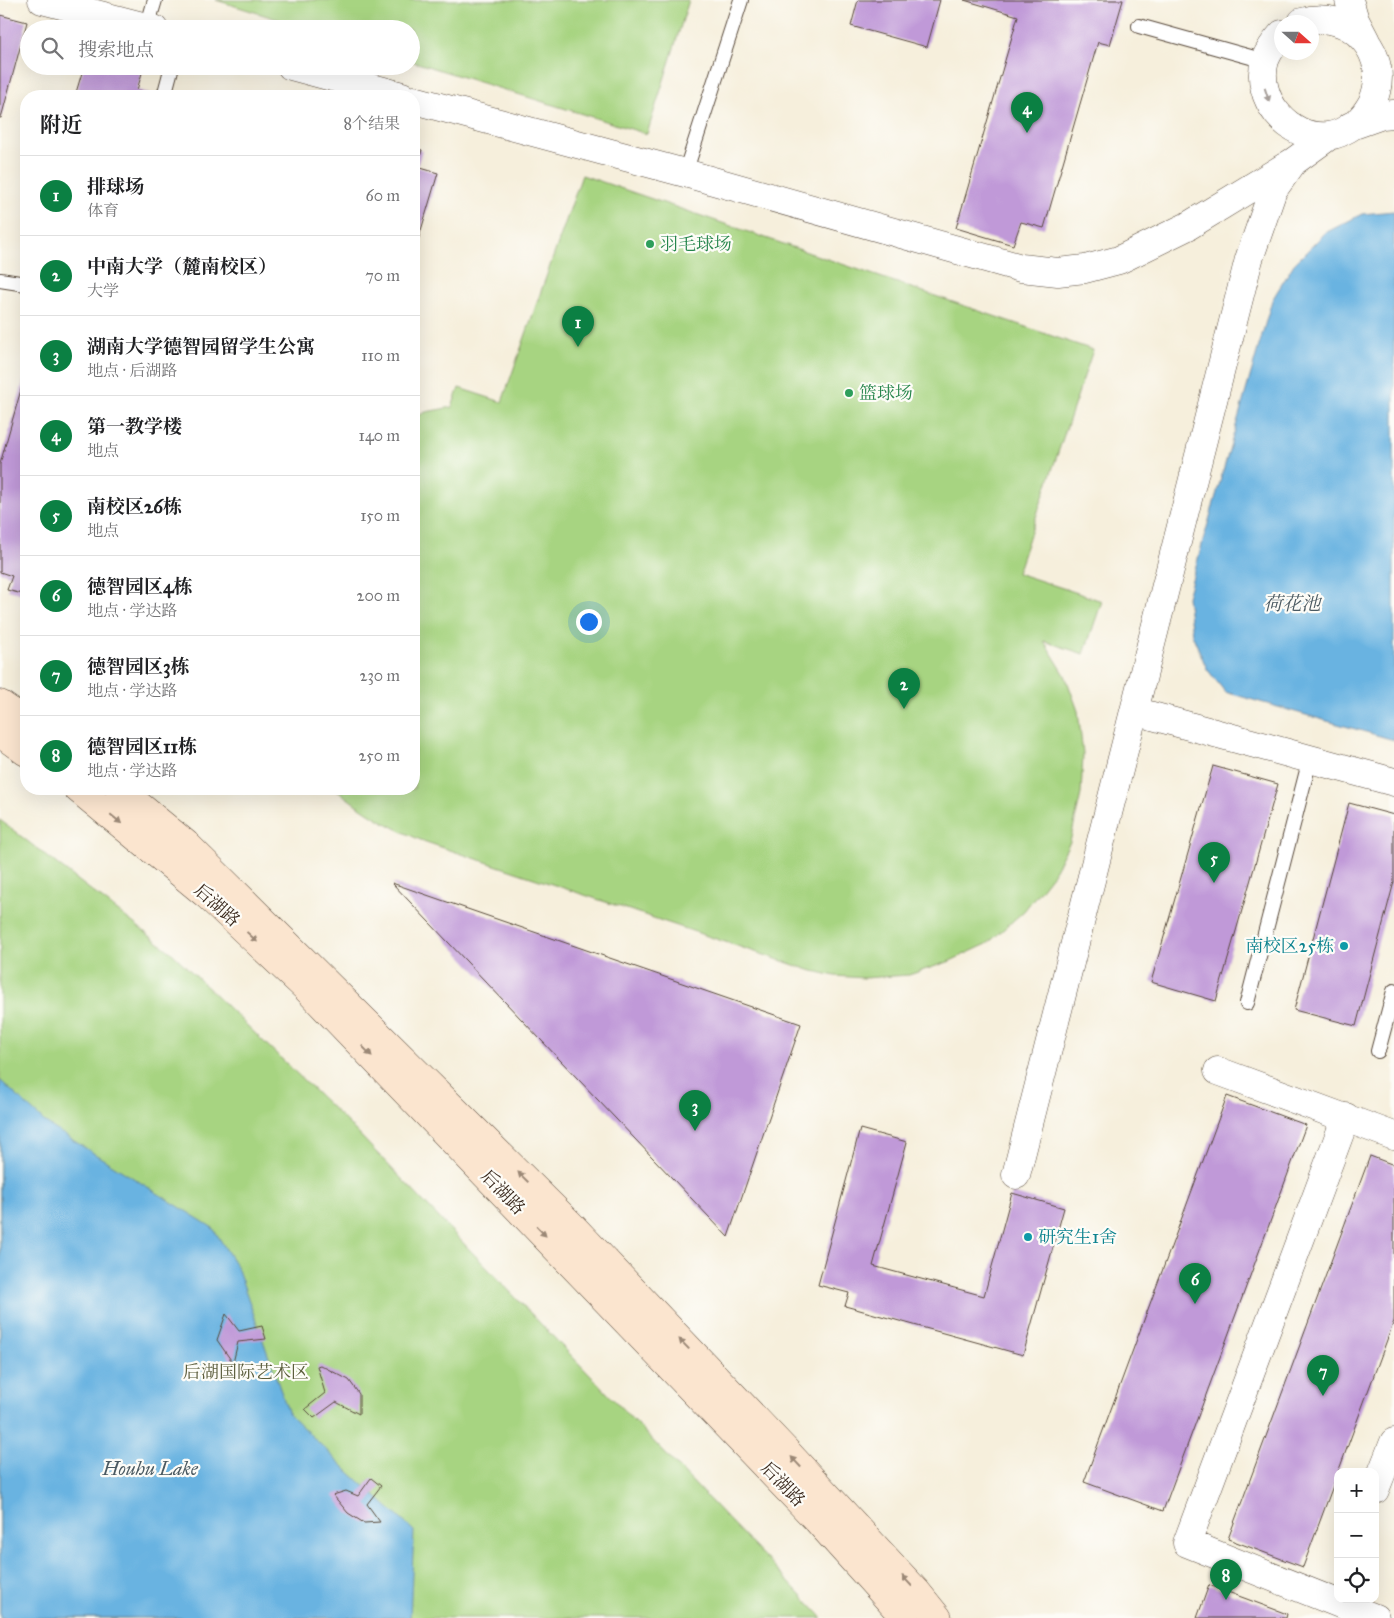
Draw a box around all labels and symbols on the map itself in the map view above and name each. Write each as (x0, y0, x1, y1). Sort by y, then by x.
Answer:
north arrow (1274, 15, 1319, 60)
one-way arrow (1264, 88, 1272, 103)
pin: 4 (1011, 92, 1043, 133)
place label: 羽毛球场 (660, 233, 732, 255)
marker: 羽毛球场 (644, 238, 656, 250)
pin: 1 (562, 306, 594, 347)
place label: 篮球场 (859, 382, 913, 404)
marker: 篮球场 (843, 387, 855, 399)
water label: 荷花池 (1263, 592, 1322, 615)
your location (576, 609, 602, 635)
pin: 2 (888, 668, 920, 709)
one-way arrow (109, 814, 122, 825)
pin: 5 (1198, 842, 1230, 883)
street label: 后湖路 (190, 879, 244, 931)
one-way arrow (245, 931, 257, 943)
place label: 南校区25栋 (1245, 935, 1334, 957)
marker: 南校区25栋 (1338, 940, 1350, 952)
one-way arrow (361, 1045, 373, 1057)
pin: 3 (679, 1090, 711, 1131)
street label: 后湖路 (476, 1165, 530, 1219)
one-way arrow (517, 1171, 529, 1183)
one-way arrow (534, 1225, 546, 1237)
place label: 研究生1舍 (1038, 1226, 1117, 1248)
marker: 研究生1舍 (1022, 1231, 1034, 1243)
pin: 6 (1179, 1263, 1211, 1304)
one-way arrow (678, 1339, 690, 1351)
pin: 7 (1307, 1355, 1339, 1396)
park label: 后湖国际艺术区 (183, 1361, 309, 1383)
water label: Houhu Lake (101, 1457, 199, 1480)
street label: 后湖路 (756, 1457, 810, 1511)
one-way arrow (790, 1457, 802, 1469)
pin: 8 (1210, 1559, 1242, 1600)
one-way arrow (901, 1575, 913, 1587)

